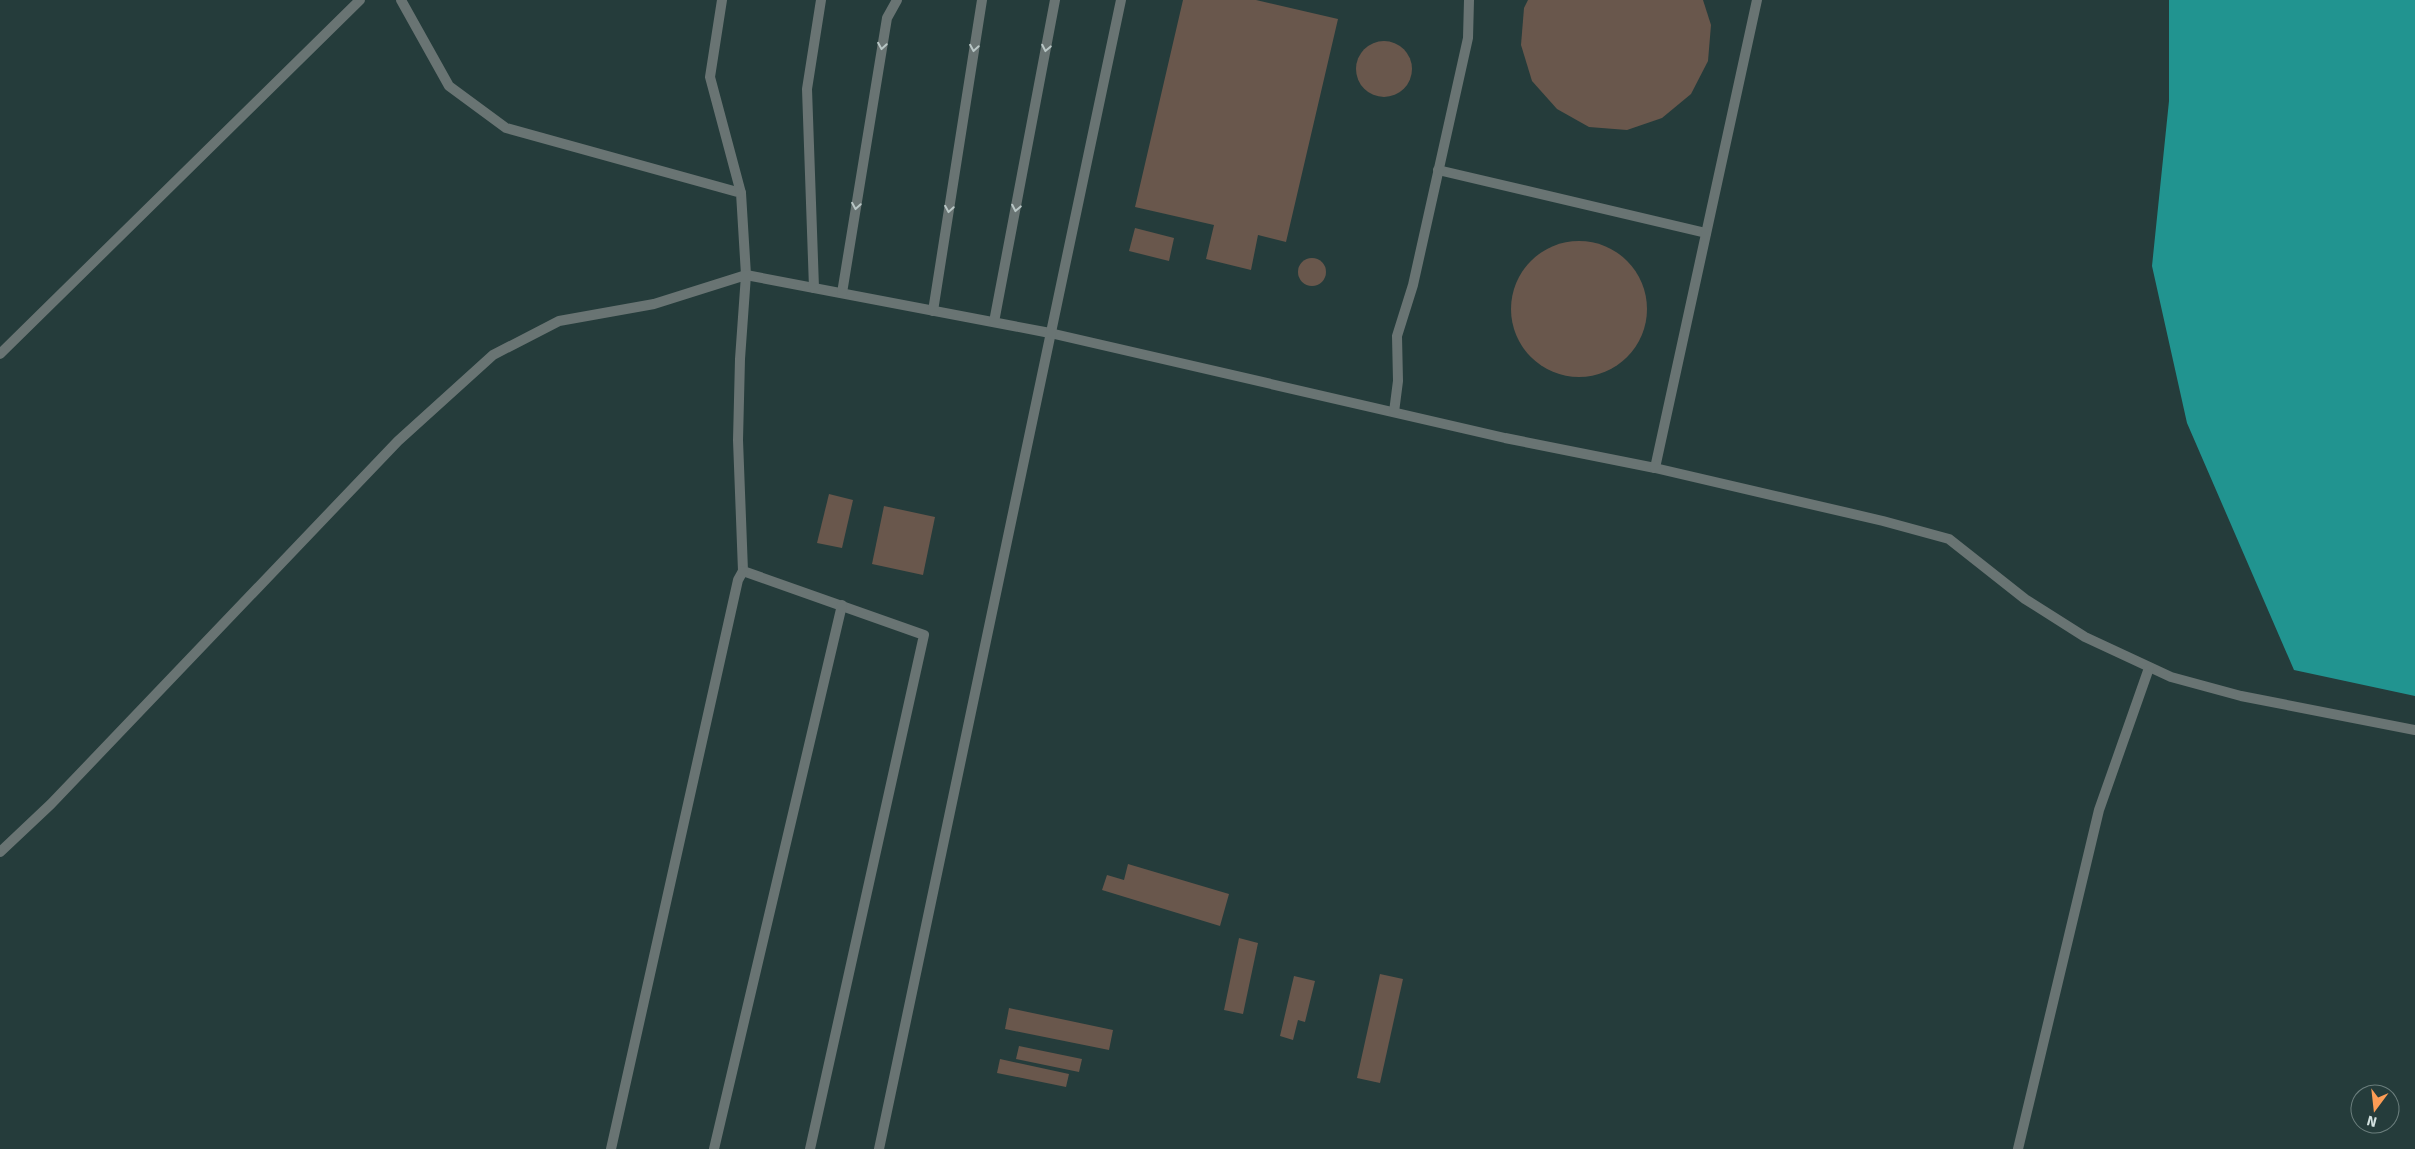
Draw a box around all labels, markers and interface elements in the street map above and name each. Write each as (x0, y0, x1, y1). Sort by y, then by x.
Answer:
one-way arrow (878, 42, 888, 50)
one-way arrow (1041, 44, 1051, 52)
one-way arrow (969, 45, 980, 53)
one-way arrow (852, 202, 862, 211)
one-way arrow (1011, 203, 1021, 212)
one-way arrow (944, 205, 955, 213)
north arrow (2350, 1084, 2400, 1134)
text: N (2365, 1112, 2379, 1131)

